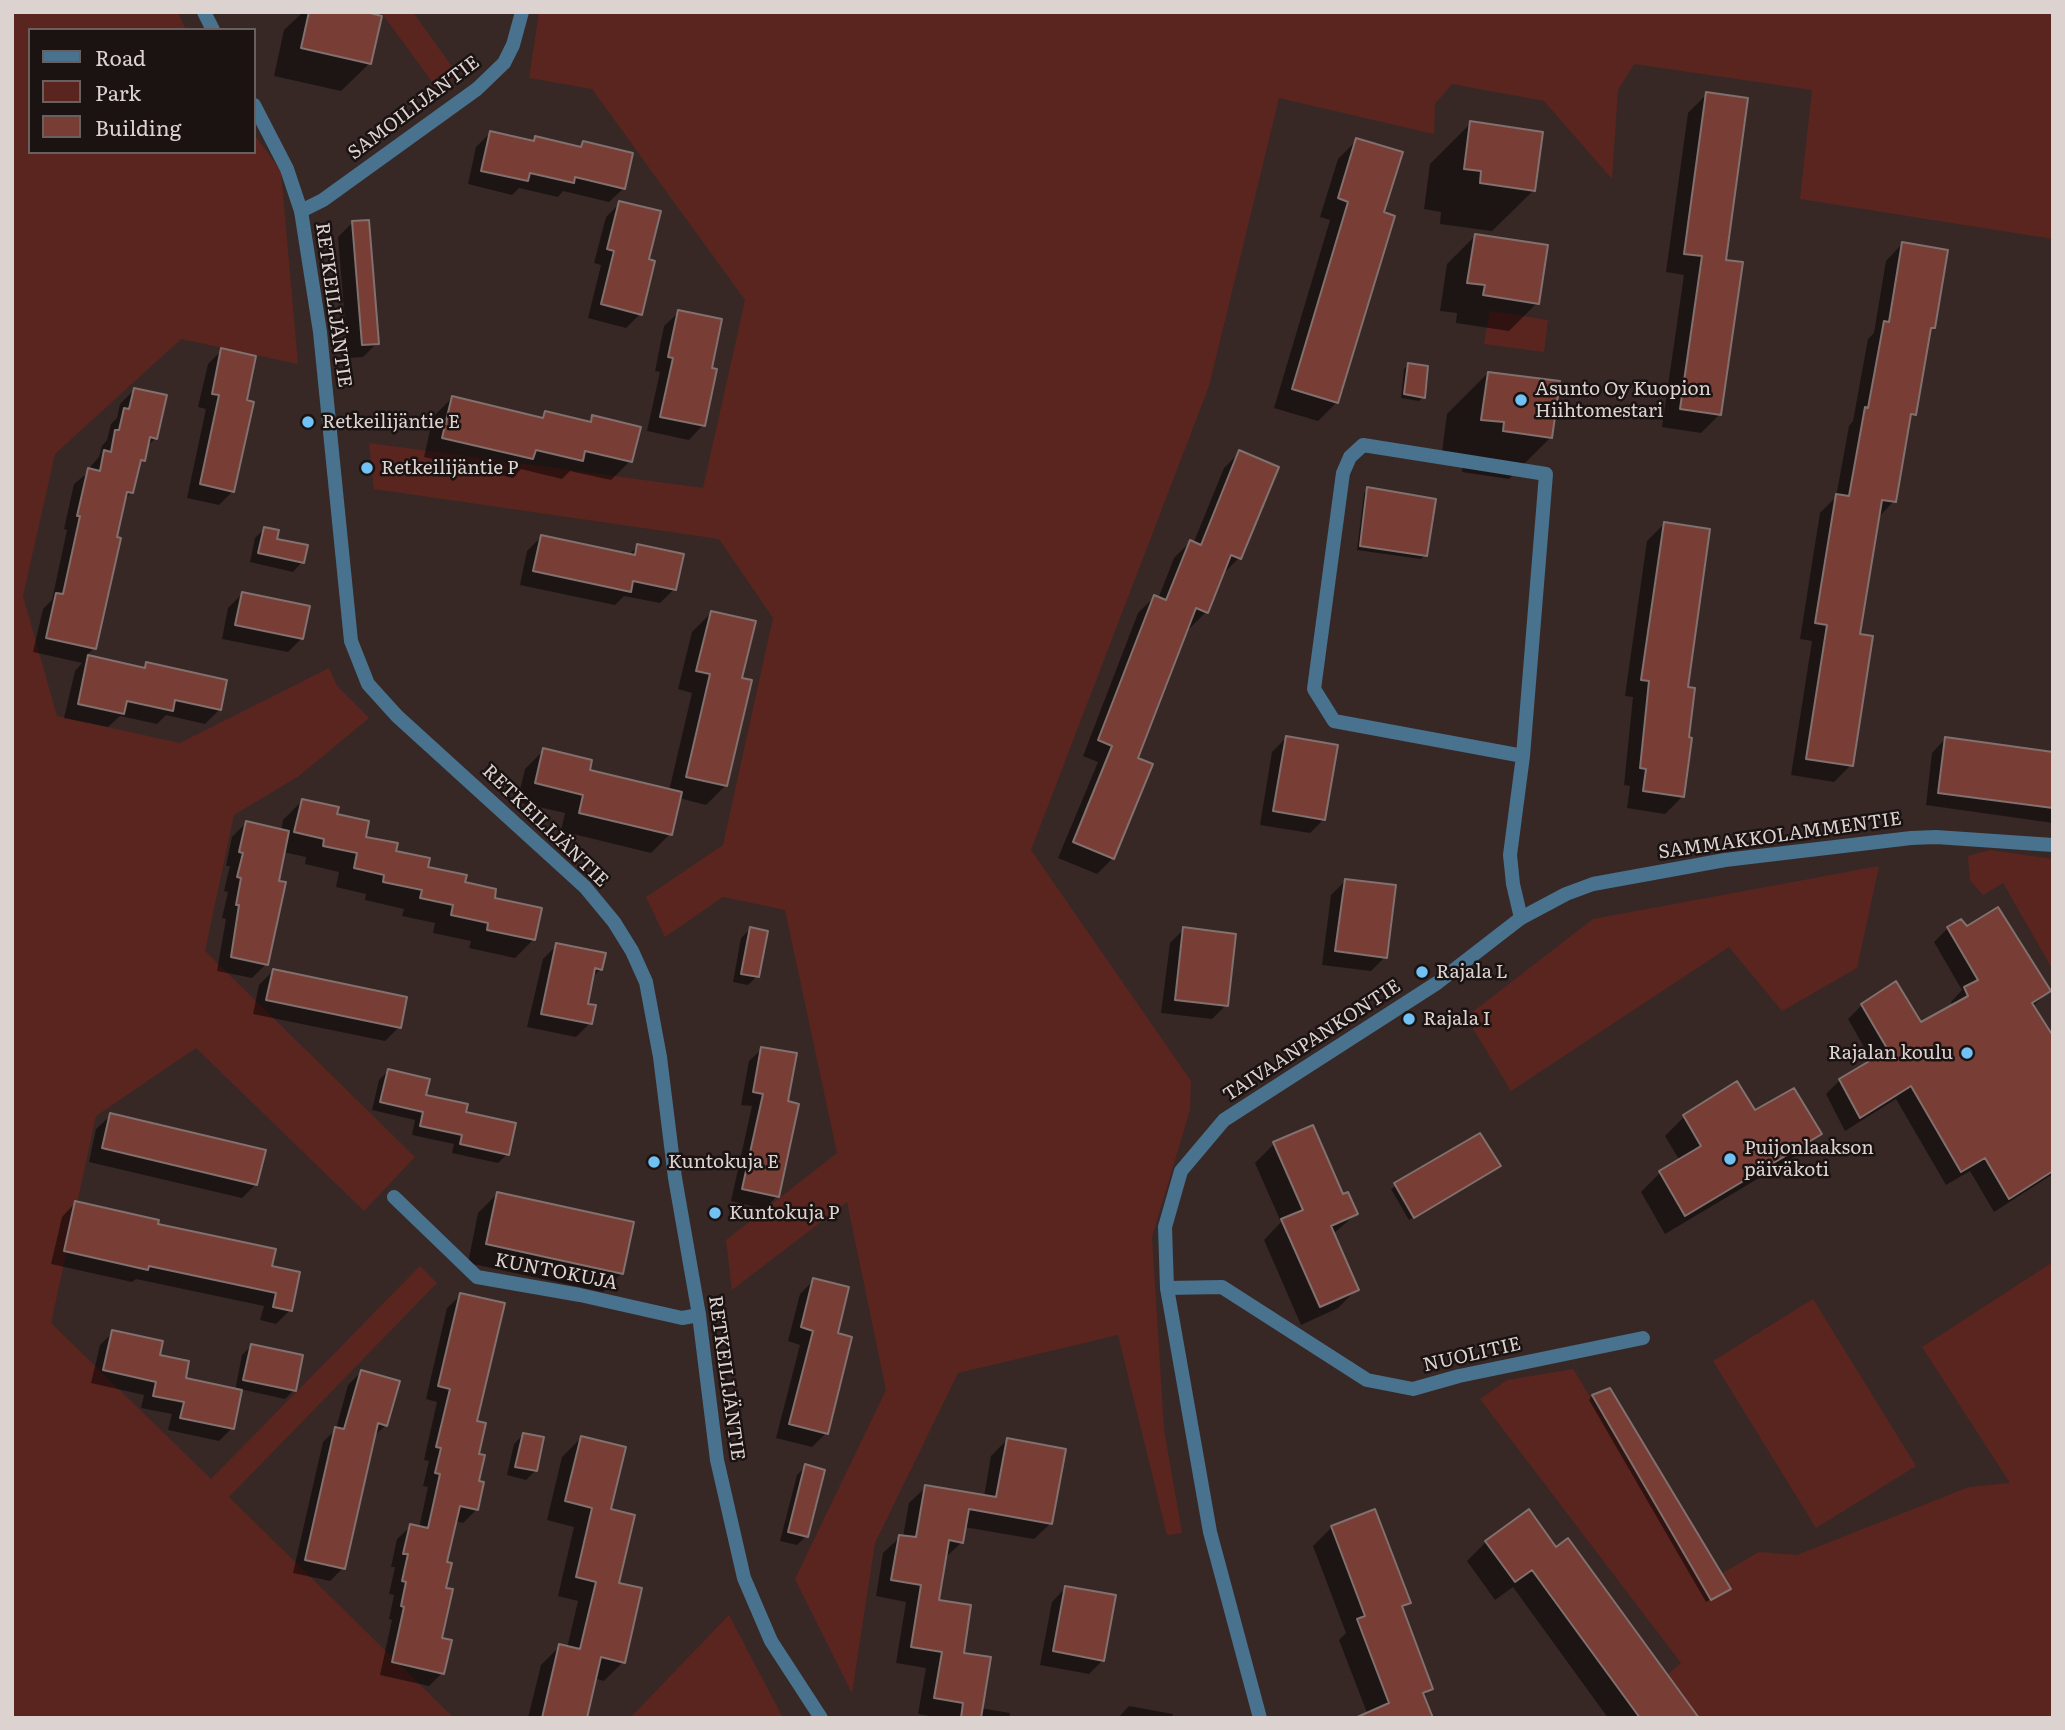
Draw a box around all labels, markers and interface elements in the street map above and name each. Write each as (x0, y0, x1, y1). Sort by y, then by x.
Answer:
legend (28, 28, 256, 154)
text: Road (95, 41, 146, 72)
street label: SAMOILIJANTIE (344, 51, 484, 165)
text: Park (95, 76, 141, 107)
text: Building (95, 111, 181, 142)
street label: RETKEILIJÄNTIE (310, 221, 356, 389)
place label: Asunto Oy Kuopion Hiihtomestari (1535, 378, 1711, 422)
marker: Asunto Oy Kuopion Hiihtomestari (1513, 392, 1529, 408)
place label: Retkeilijäntie E (322, 411, 460, 433)
marker: Retkeilijäntie E (300, 414, 316, 430)
place label: Retkeilijäntie P (381, 457, 518, 479)
marker: Retkeilijäntie P (359, 460, 375, 476)
street label: RETKEILIJÄNTIE (477, 760, 613, 892)
street label: SAMMAKKOLAMMENTIE (1657, 808, 1903, 864)
place label: Rajala L (1436, 961, 1508, 983)
marker: Rajala L (1414, 964, 1430, 980)
street label: TAIVAANPANKONTIE (1219, 975, 1405, 1107)
place label: Rajala I (1423, 1008, 1490, 1030)
marker: Rajala I (1401, 1011, 1417, 1027)
place label: Rajalan koulu (1828, 1042, 1953, 1064)
marker: Rajalan koulu (1959, 1045, 1975, 1061)
place label: Puijonlaakson päiväkoti (1744, 1137, 1874, 1181)
place label: Kuntokuja E (668, 1151, 779, 1173)
marker: Puijonlaakson päiväkoti (1722, 1151, 1738, 1167)
marker: Kuntokuja E (646, 1154, 662, 1170)
place label: Kuntokuja P (729, 1202, 839, 1224)
marker: Kuntokuja P (707, 1205, 723, 1221)
street label: KUNTOKUJA (493, 1249, 619, 1295)
street label: RETKEILIJÄNTIE (703, 1294, 749, 1462)
street label: NUOLITIE (1421, 1333, 1523, 1377)

